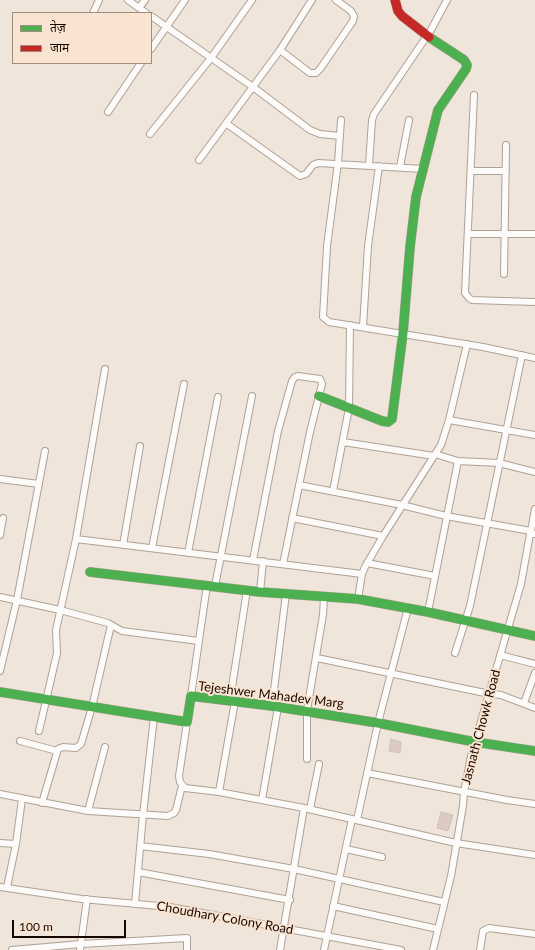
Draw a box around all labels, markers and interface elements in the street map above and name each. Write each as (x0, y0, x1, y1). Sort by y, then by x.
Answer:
legend (12, 12, 152, 64)
text: तेज़ (50, 20, 66, 35)
text: जाम (50, 40, 69, 55)
street label: Jasnath Chowk Road (458, 668, 504, 786)
street label: Tejeshwer Mahadev Marg (197, 678, 345, 712)
street label: Choudhary Colony Road (155, 898, 295, 938)
scale bar (14, 912, 128, 938)
text: 100 m (19, 919, 53, 934)

